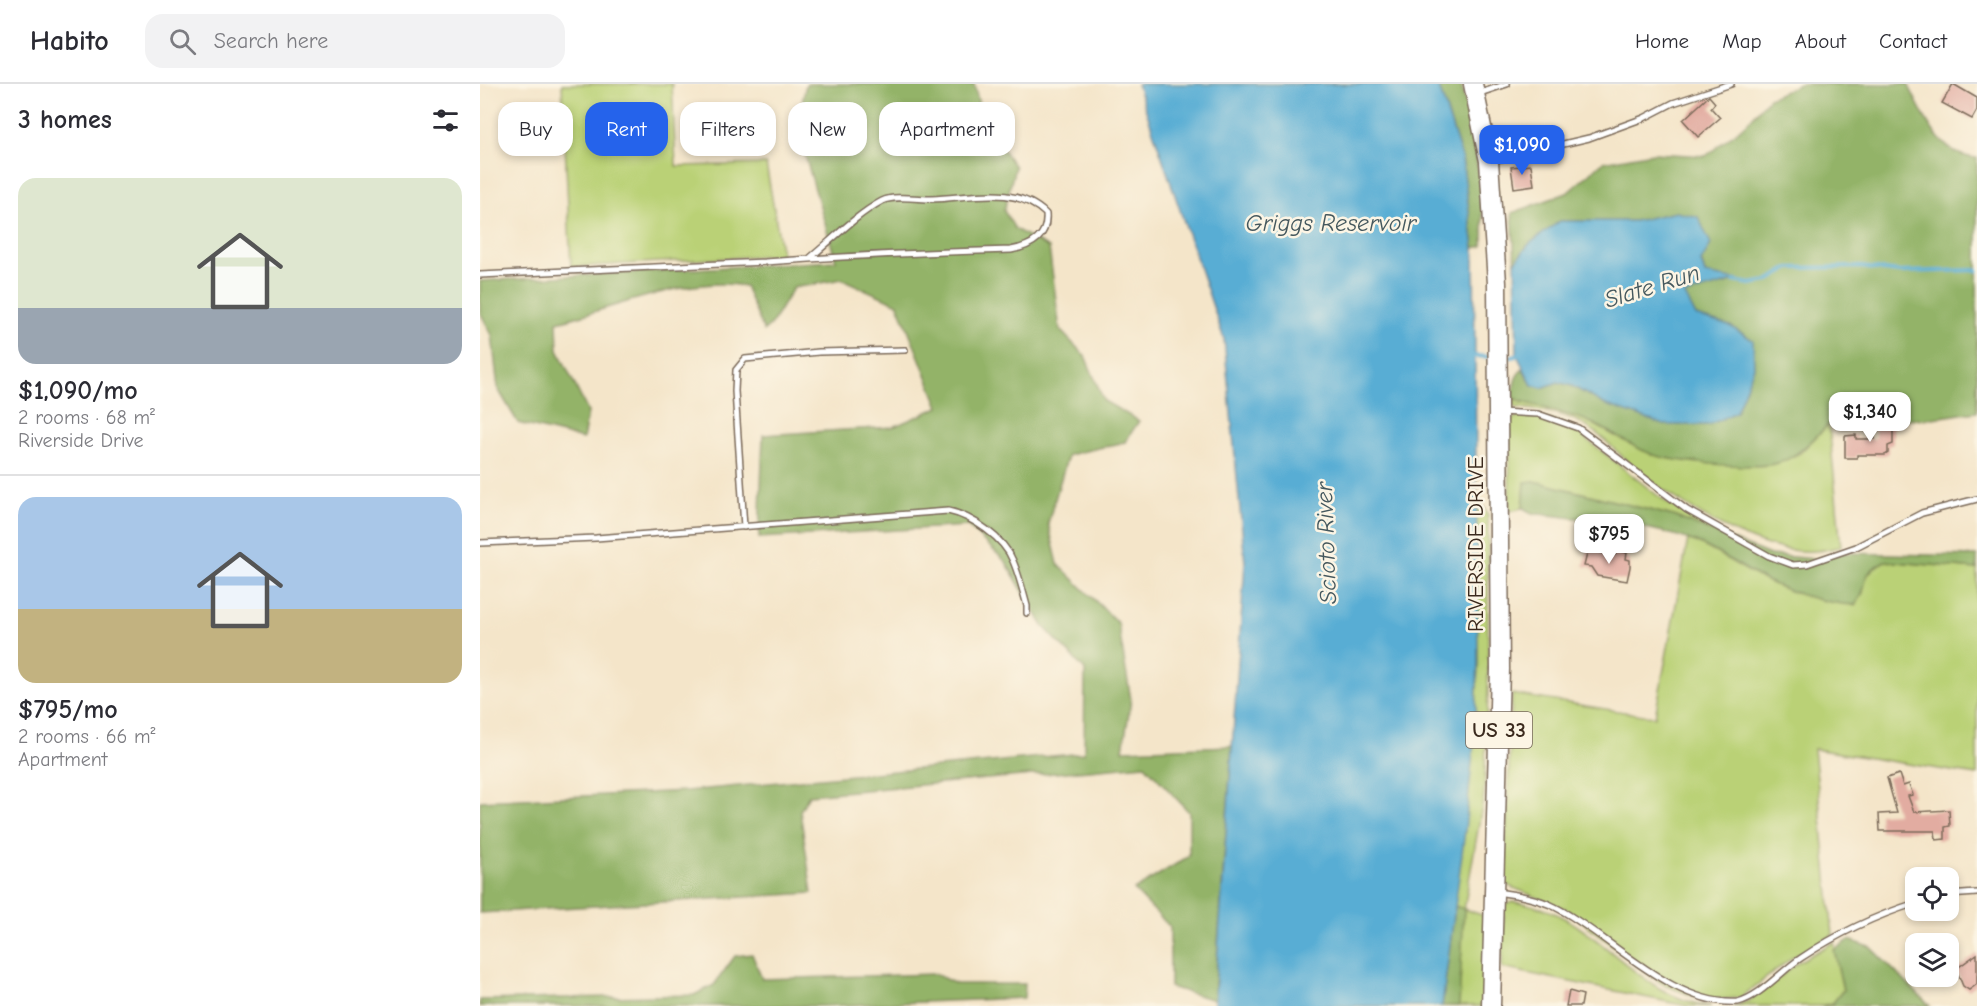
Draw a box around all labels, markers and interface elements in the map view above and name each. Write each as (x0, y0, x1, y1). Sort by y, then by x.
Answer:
search box (145, 14, 565, 68)
text: Habito (30, 25, 109, 57)
icon: search (166, 25, 199, 58)
text: Search here (214, 28, 328, 54)
text: Home (1635, 29, 1689, 53)
text: Map (1722, 29, 1762, 53)
text: About (1795, 29, 1846, 53)
text: Contact (1879, 29, 1947, 53)
chip: Buy (498, 102, 573, 156)
chip: Rent (585, 102, 668, 156)
chip: Filters (680, 102, 776, 156)
chip: New (788, 102, 867, 156)
chip: Apartment (879, 102, 1015, 156)
icon: filters (429, 104, 462, 137)
text: 3 homes (18, 105, 112, 135)
pin: $1,090 (1473, 125, 1571, 176)
text: $1,090 (1493, 133, 1551, 156)
water label: Griggs Reservoir (1246, 209, 1418, 237)
icon: home (186, 217, 294, 325)
water label: Slate Run (1601, 258, 1703, 314)
text: $1,090/mo (18, 376, 138, 406)
pin: $1,340 (1821, 392, 1919, 443)
text: $1,340 (1843, 400, 1897, 423)
text: 2 rooms · 68 m² (18, 406, 155, 429)
text: Riverside Drive (18, 429, 144, 452)
street label: RIVERSIDE DRIVE (1463, 456, 1489, 632)
water label: Scioto River (1310, 480, 1342, 604)
pin: $795 (1573, 514, 1645, 565)
text: $795 (1588, 522, 1630, 545)
icon: home (186, 536, 294, 644)
text: $795/mo (18, 695, 118, 725)
road number: US 33 (1466, 712, 1532, 748)
text: 2 rooms · 66 m² (18, 725, 156, 748)
text: Apartment (18, 748, 108, 771)
map controls (1905, 867, 1959, 987)
button: locate (1905, 867, 1959, 921)
button: layers (1905, 933, 1959, 987)

